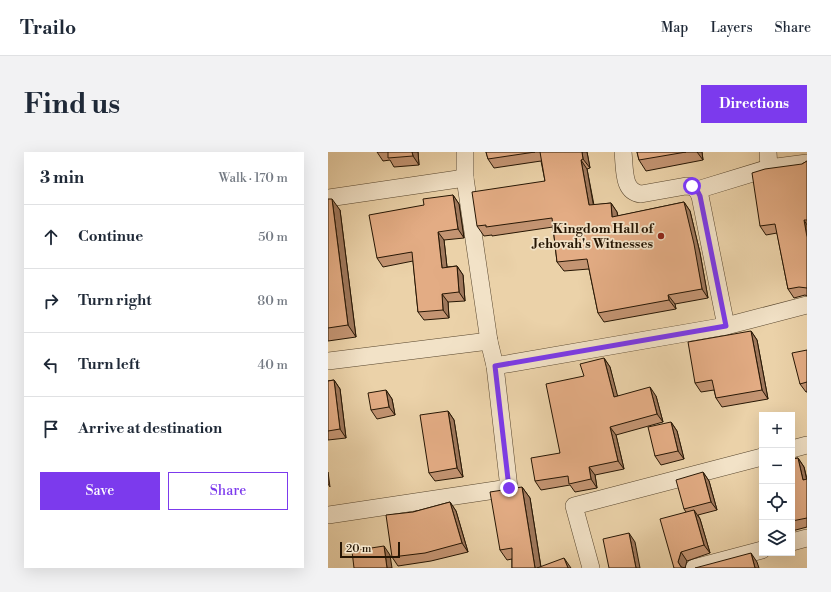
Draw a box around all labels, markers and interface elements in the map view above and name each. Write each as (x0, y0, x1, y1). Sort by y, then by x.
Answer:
text: Trailo (20, 16, 76, 40)
text: Map (661, 19, 688, 37)
text: Layers (710, 19, 753, 37)
text: Share (775, 19, 811, 37)
button: Directions (701, 85, 807, 123)
text: Find us (24, 87, 120, 122)
text: 3 min (40, 167, 84, 189)
text: Walk · 170 m (218, 170, 288, 186)
route start (683, 177, 701, 195)
place label: Kingdom Hall of Jehovah's Witnesses (531, 221, 654, 252)
icon: ahead (40, 226, 62, 248)
text: Continue (78, 227, 143, 246)
text: 50 m (258, 229, 288, 245)
marker: Kingdom Hall of Jehovah's Witnesses (656, 231, 666, 241)
icon: right (40, 290, 62, 312)
text: Turn right (78, 291, 152, 310)
text: 80 m (257, 293, 288, 309)
icon: left (40, 354, 62, 376)
text: Turn left (78, 355, 140, 374)
text: 40 m (258, 357, 288, 373)
map controls (759, 412, 795, 556)
button: + (759, 412, 795, 448)
icon: arrive (40, 418, 62, 440)
text: Arrive at destination (78, 419, 222, 438)
button: − (759, 448, 795, 484)
button: Save (40, 472, 160, 510)
button: Share (168, 472, 288, 510)
route end (500, 479, 518, 497)
button: locate (759, 484, 795, 520)
button: layers (759, 520, 795, 556)
scale bar (340, 540, 400, 559)
text: 20 m (346, 542, 371, 556)

